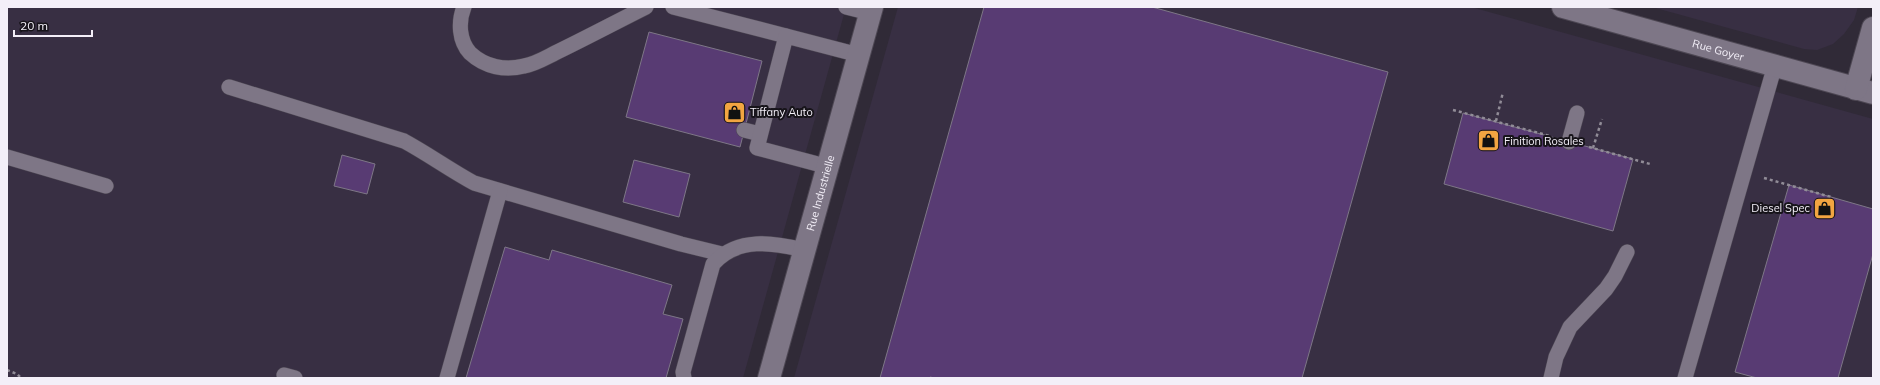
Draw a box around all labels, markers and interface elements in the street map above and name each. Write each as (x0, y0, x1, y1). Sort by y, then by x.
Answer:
scale bar (14, 12, 92, 38)
text: 20 m (20, 18, 48, 33)
street label: Rue Goyer (1691, 36, 1745, 64)
shop icon: Tiffany Auto (722, 99, 748, 125)
place label: Tiffany Auto (750, 105, 813, 119)
shop icon: Finition Rosales (1476, 128, 1502, 154)
place label: Finition Rosales (1504, 134, 1584, 148)
street label: Rue Industrielle (803, 153, 838, 233)
shop icon: Diesel Spec (1812, 195, 1838, 221)
place label: Diesel Spec (1751, 201, 1811, 215)

